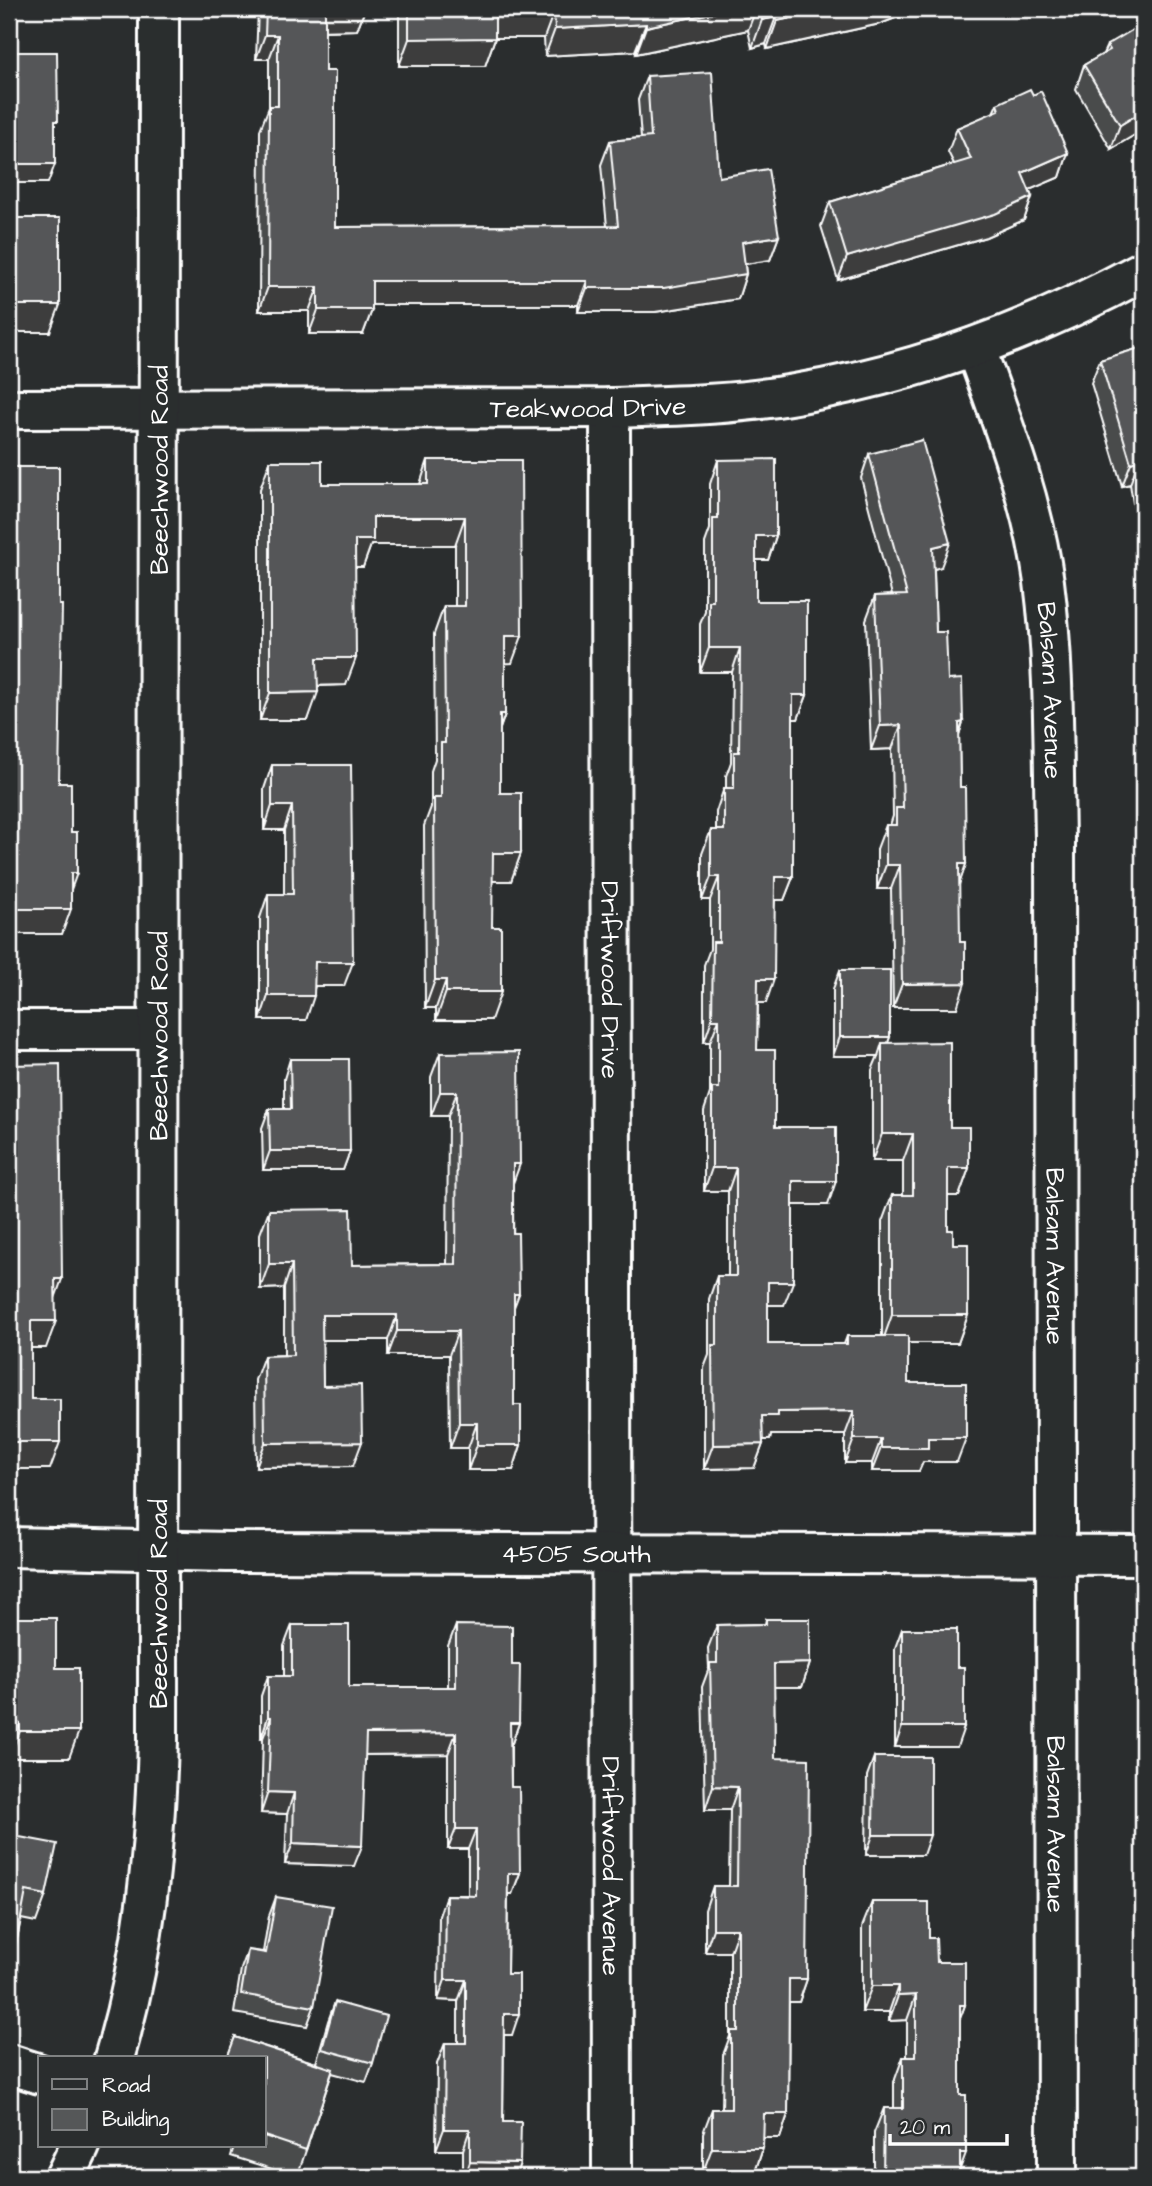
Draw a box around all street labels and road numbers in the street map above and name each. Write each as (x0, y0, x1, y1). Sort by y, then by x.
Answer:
street label: Beechwood Road (142, 365, 178, 575)
street label: Teakwood Drive (490, 388, 687, 427)
street label: Balsam Avenue (1027, 600, 1071, 779)
street label: Driftwood Drive (592, 881, 628, 1079)
street label: Beechwood Road (141, 931, 177, 1141)
street label: Balsam Avenue (1036, 1168, 1073, 1345)
street label: Beechwood Road (141, 1499, 177, 1709)
street label: 4505 South (501, 1536, 651, 1572)
street label: Balsam Avenue (1037, 1736, 1074, 1913)
street label: Driftwood Avenue (593, 1756, 629, 1976)

